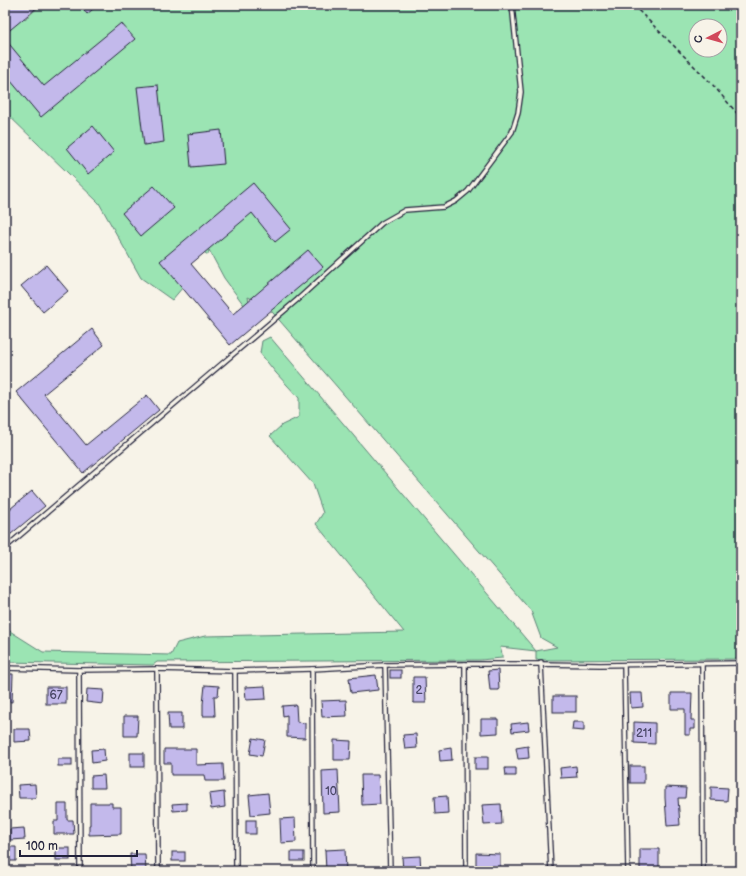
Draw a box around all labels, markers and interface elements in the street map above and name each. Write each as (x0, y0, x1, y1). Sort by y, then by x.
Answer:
north arrow (688, 18, 728, 58)
text: С (692, 34, 705, 43)
house number: 2 (415, 683, 423, 698)
house number: 67 (49, 688, 63, 703)
house number: 211 (636, 726, 652, 741)
house number: 10 (325, 784, 337, 799)
scale bar (20, 832, 137, 858)
text: 100 m (26, 839, 58, 854)

